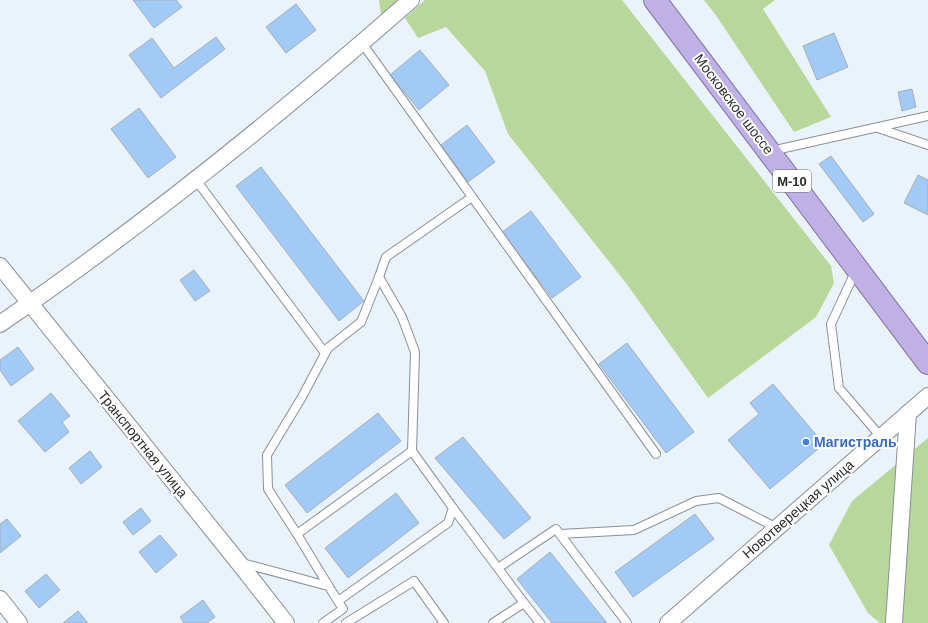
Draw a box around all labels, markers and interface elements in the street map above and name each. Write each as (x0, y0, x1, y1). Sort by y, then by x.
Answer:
street label: Московское шоссе (691, 51, 777, 157)
road number: М-10 (773, 170, 811, 192)
street label: Транспортная улица (95, 387, 191, 501)
place label: Магистраль (814, 434, 897, 450)
marker: Магистраль (801, 437, 811, 447)
street label: Новотверецкая улица (739, 456, 857, 562)

